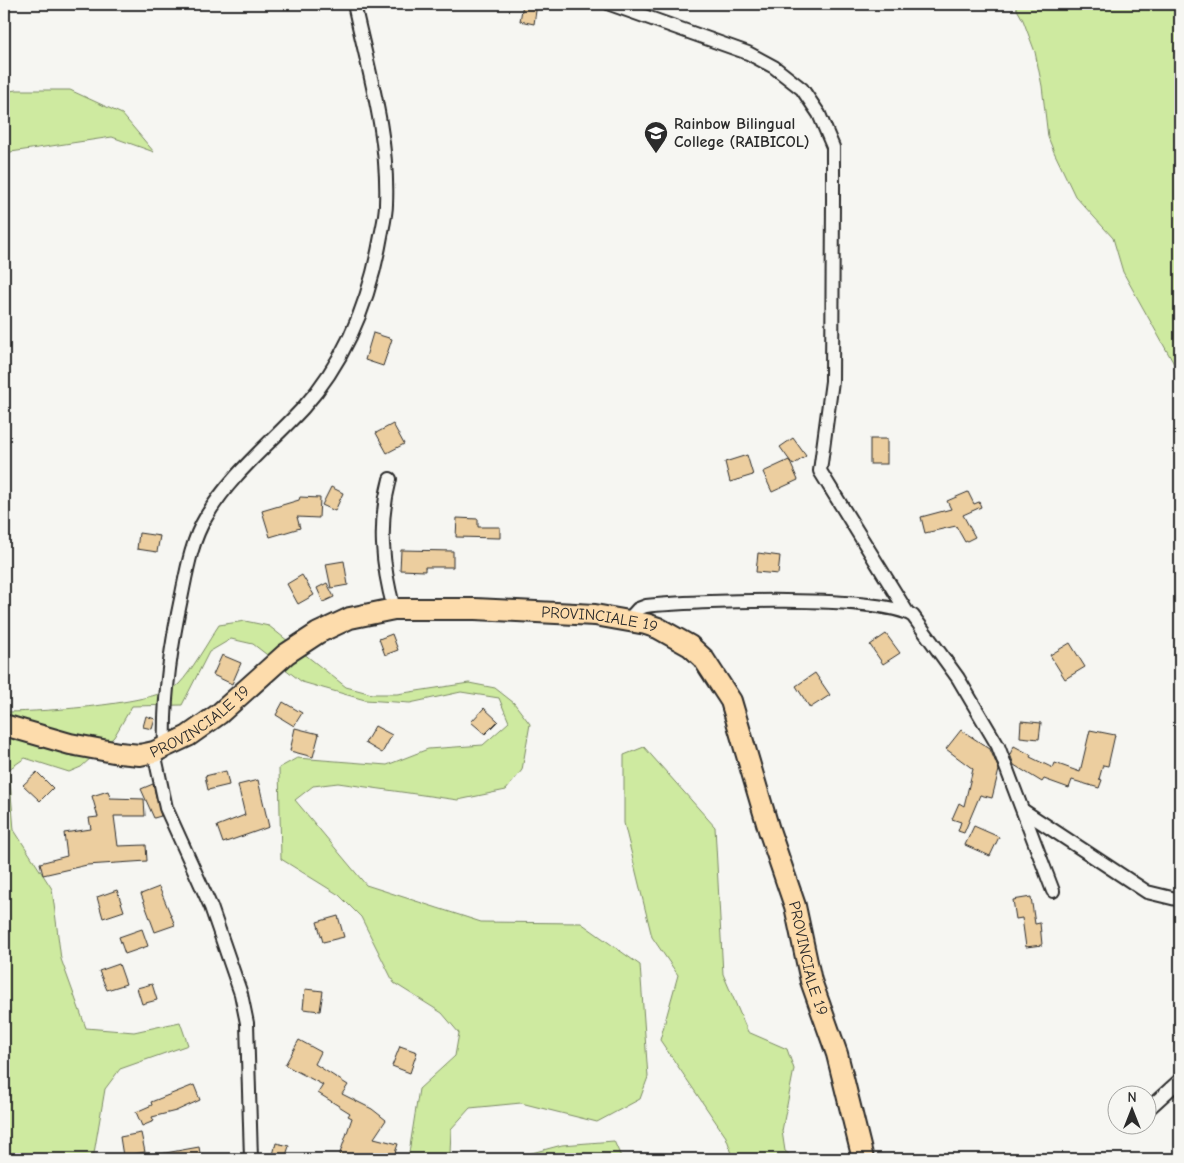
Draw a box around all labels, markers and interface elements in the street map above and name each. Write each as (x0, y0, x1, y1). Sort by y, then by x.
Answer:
place label: Rainbow Bilingual College (RAIBICOL) (674, 115, 810, 151)
school or university icon: Rainbow Bilingual College (RAIBICOL) (643, 120, 669, 154)
street label: PROVINCIALE 19 (541, 603, 660, 636)
street label: PROVINCIALE 19 (147, 682, 253, 762)
street label: PROVINCIALE 19 (785, 899, 831, 1018)
north arrow (1106, 1086, 1156, 1136)
text: N (1127, 1089, 1137, 1106)

